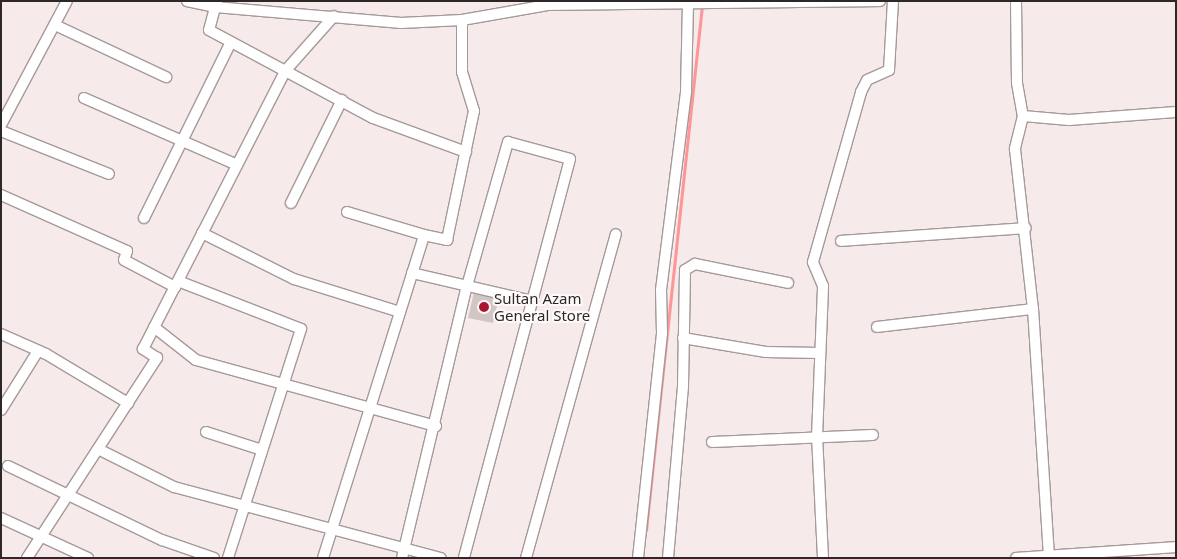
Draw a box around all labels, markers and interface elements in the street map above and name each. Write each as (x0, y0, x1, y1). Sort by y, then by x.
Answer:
place label: Sultan Azam General Store (494, 289, 590, 324)
marker: Sultan Azam General Store (478, 301, 490, 313)

